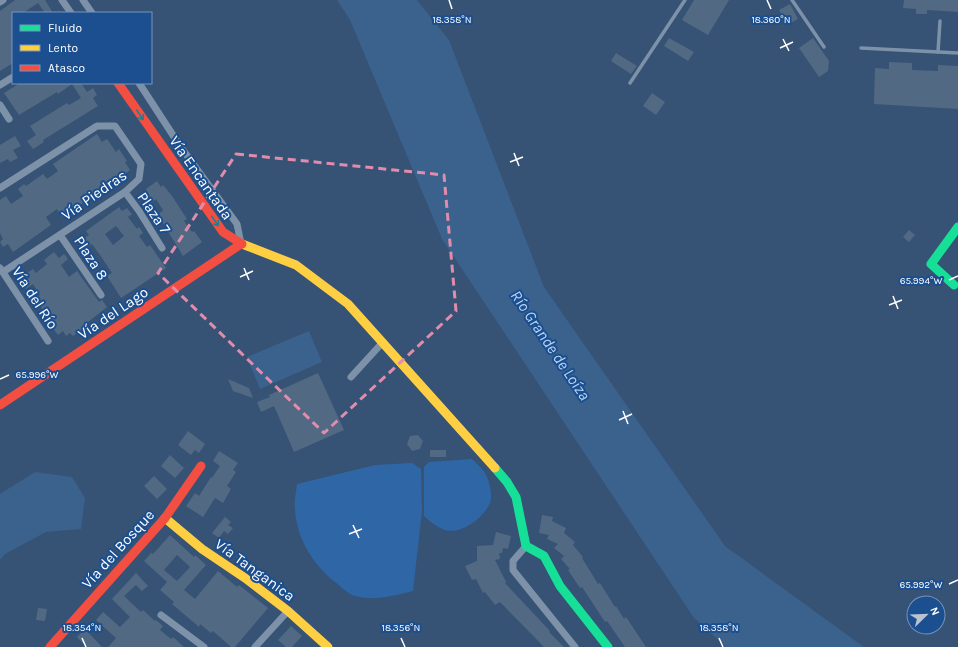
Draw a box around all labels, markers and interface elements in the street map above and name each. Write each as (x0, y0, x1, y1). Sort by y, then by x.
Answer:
legend (12, 12, 152, 84)
text: 18.358°N (432, 14, 472, 26)
text: 18.360°N (751, 14, 791, 26)
text: Fluido (48, 21, 82, 35)
text: Lento (48, 41, 78, 55)
text: Atasco (48, 61, 85, 75)
one-way arrow (136, 110, 144, 121)
street label: Vía Encantada (165, 133, 237, 223)
street label: Vía Piedras (58, 166, 130, 224)
street label: Plaza 7 (133, 189, 175, 237)
one-way arrow (211, 216, 219, 227)
street label: Plaza 8 (70, 233, 112, 283)
street label: Vía del Río (8, 263, 62, 333)
text: 65.994°W (900, 275, 942, 287)
street label: Vía del Lago (74, 283, 152, 343)
water label: Río Grande de Loíza (507, 287, 594, 404)
text: 65.996°W (16, 369, 58, 381)
street label: Vía del Bosque (78, 506, 158, 592)
street label: Vía Tanganica (211, 535, 299, 605)
text: 65.992°W (900, 579, 943, 591)
north arrow (906, 595, 946, 635)
text: N (927, 605, 942, 617)
text: 18.354°N (63, 622, 101, 634)
text: 18.356°N (382, 622, 420, 634)
text: 18.358°N (699, 622, 739, 634)

